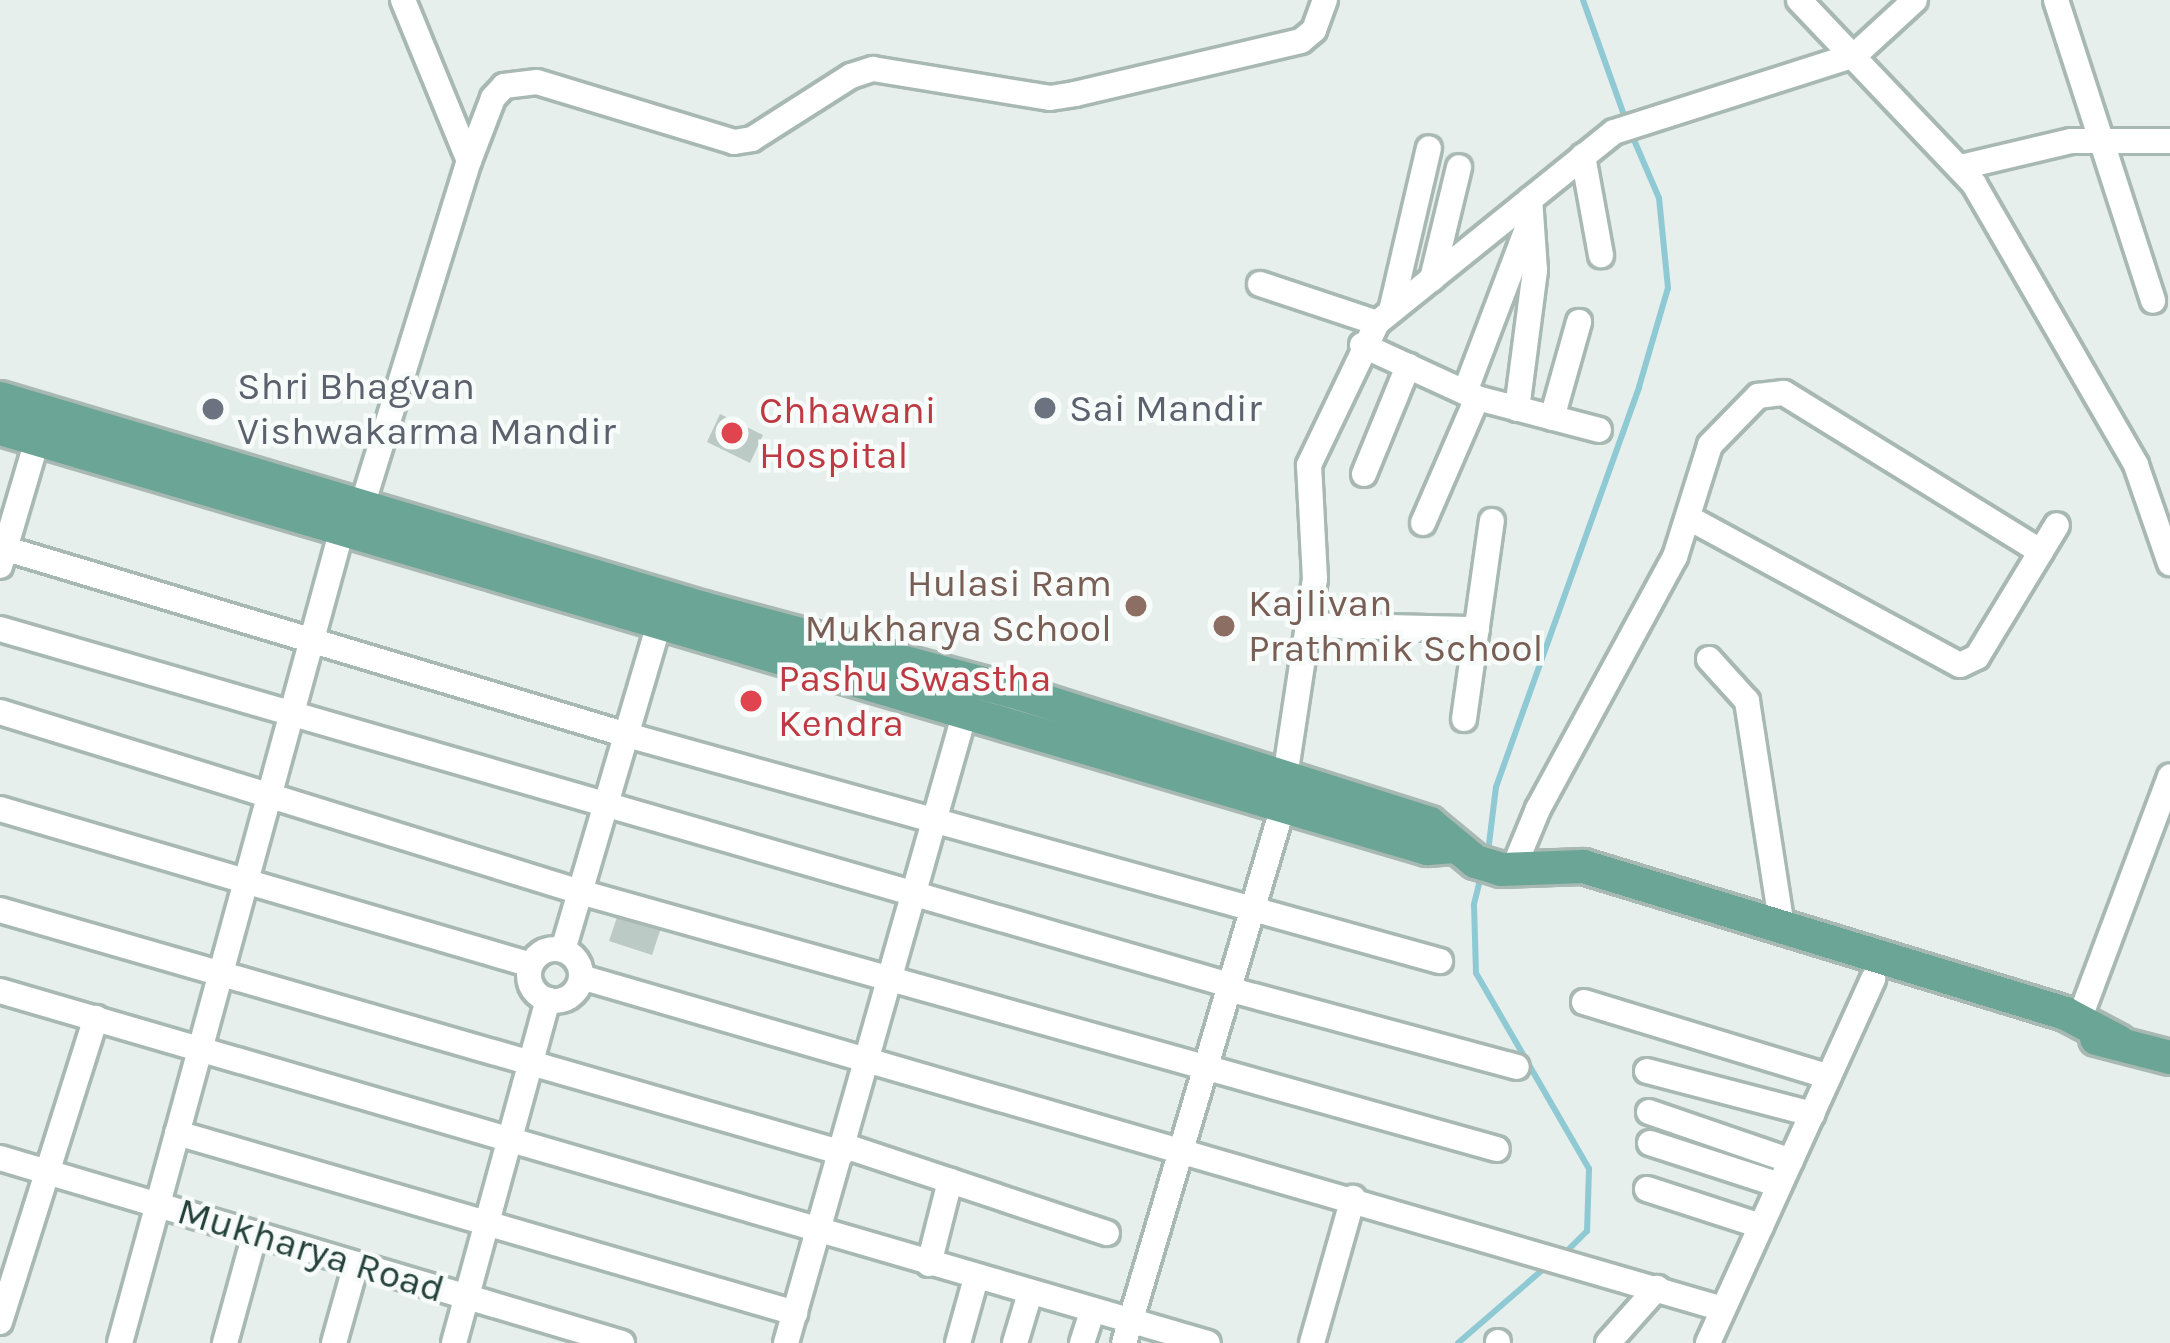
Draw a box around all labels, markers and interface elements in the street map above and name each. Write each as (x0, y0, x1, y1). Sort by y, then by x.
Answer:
place label: Shri Bhagvan Vishwakarma Mandir (237, 364, 616, 455)
place label: Sai Mandir (1069, 385, 1262, 431)
place label: Chhawani Hospital (759, 388, 936, 479)
marker: Sai Mandir (1032, 395, 1058, 421)
marker: Shri Bhagvan Vishwakarma Mandir (200, 396, 226, 422)
marker: Chhawani Hospital (716, 417, 748, 449)
place label: Hulasi Ram Mukharya School (805, 561, 1112, 652)
place label: Kajlivan Prathmik School (1248, 581, 1543, 672)
marker: Hulasi Ram Mukharya School (1123, 593, 1149, 619)
marker: Kajlivan Prathmik School (1211, 613, 1237, 639)
place label: Pashu Swastha Kendra (778, 656, 1051, 747)
marker: Pashu Swastha Kendra (735, 685, 767, 717)
street label: Mukharya Road (172, 1187, 450, 1313)

